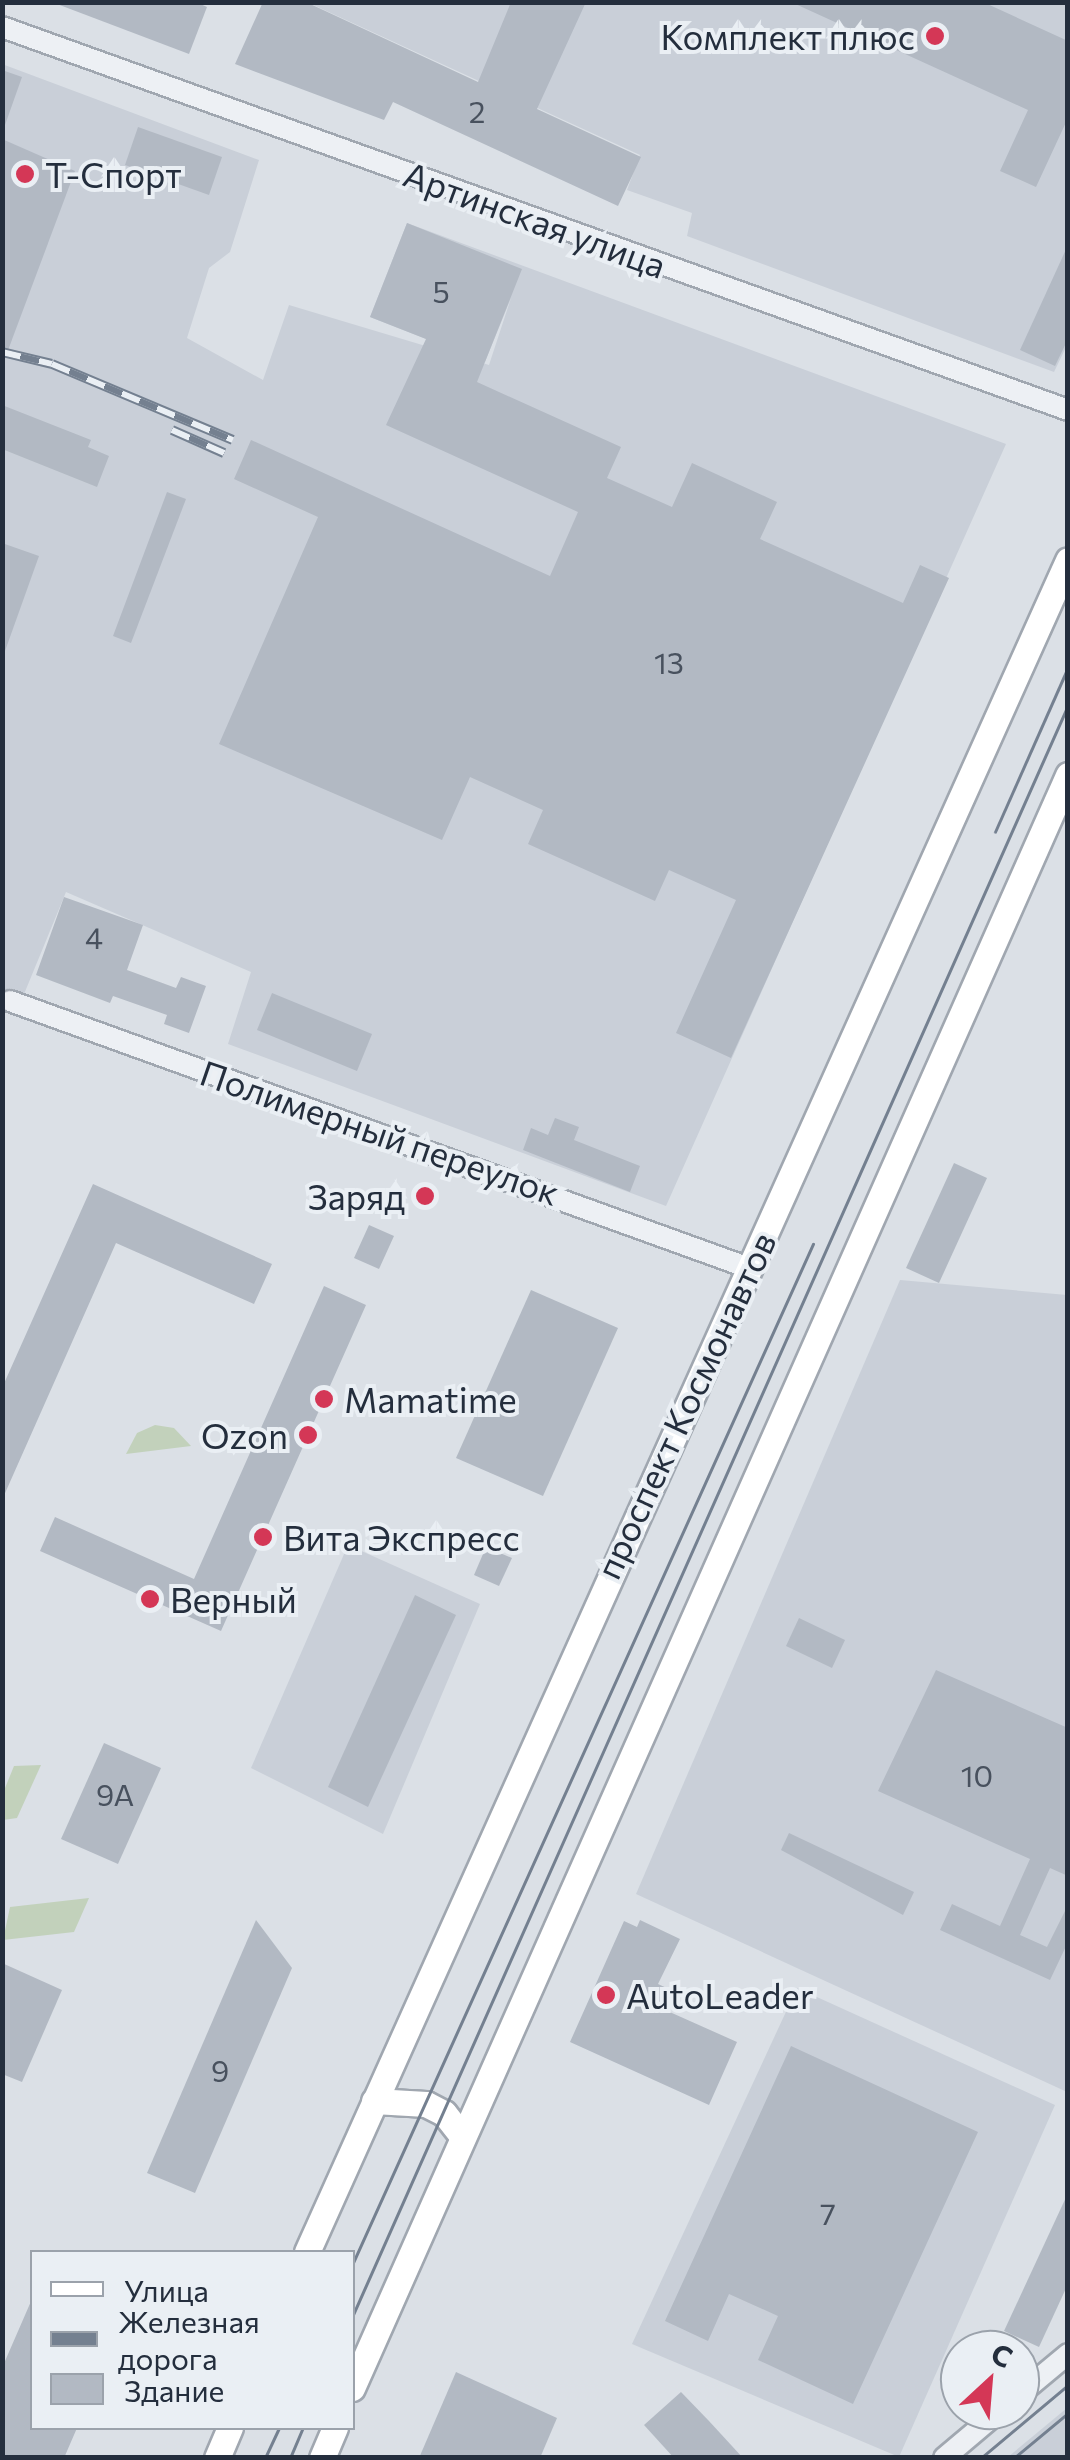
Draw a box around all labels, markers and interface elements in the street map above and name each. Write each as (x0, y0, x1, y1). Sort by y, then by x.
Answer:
place label: Комплект плюс (660, 15, 915, 57)
marker: Комплект плюс (924, 25, 946, 47)
house number: 2 (469, 93, 485, 129)
street label: Артинская улица (398, 152, 672, 286)
place label: Т-Спорт (45, 153, 182, 195)
marker: Т-Спорт (14, 163, 36, 185)
house number: 5 (432, 273, 450, 309)
house number: 13 (654, 644, 684, 680)
house number: 4 (85, 919, 103, 955)
street label: Полимерный переулок (195, 1051, 565, 1213)
place label: Заряд (307, 1175, 405, 1217)
marker: Заряд (414, 1185, 436, 1207)
street label: проспект Космонавтов (586, 1225, 784, 1585)
place label: Mamatime (344, 1378, 517, 1420)
marker: Mamatime (313, 1388, 335, 1410)
place label: Ozon (201, 1414, 288, 1456)
marker: Ozon (297, 1424, 319, 1446)
place label: Вита Экспресс (283, 1516, 520, 1558)
marker: Вита Экспресс (252, 1526, 274, 1548)
place label: Верный (170, 1578, 297, 1620)
marker: Верный (139, 1588, 161, 1610)
house number: 10 (961, 1757, 993, 1793)
house number: 9А (96, 1776, 134, 1812)
place label: AutoLeader (626, 1974, 814, 2016)
marker: AutoLeader (595, 1984, 617, 2006)
house number: 9 (211, 2052, 229, 2088)
house number: 7 (820, 2195, 836, 2231)
legend (30, 2250, 355, 2430)
text: Улица (124, 2271, 209, 2308)
text: Железная дорога (118, 2302, 260, 2376)
north arrow (940, 2330, 1040, 2430)
text: С (986, 2335, 1018, 2374)
text: Здание (124, 2371, 224, 2408)

